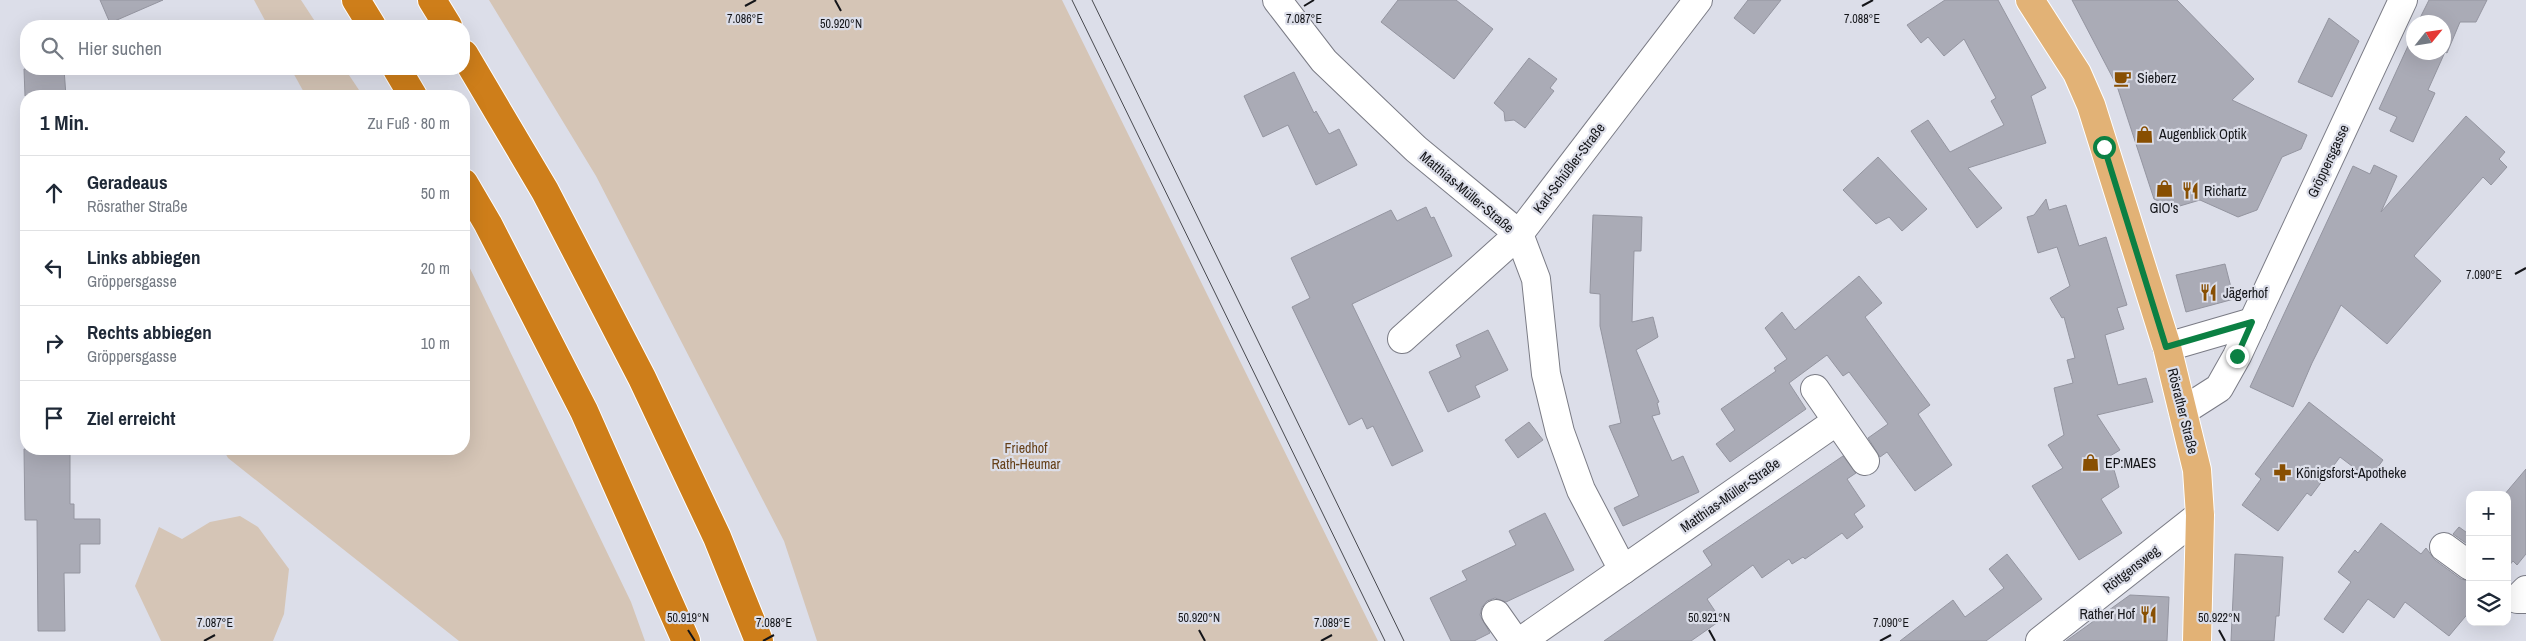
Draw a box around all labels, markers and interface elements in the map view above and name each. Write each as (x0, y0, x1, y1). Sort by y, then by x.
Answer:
text: 7.086°E (727, 11, 763, 27)
text: 7.087°E (1286, 11, 1322, 27)
text: 7.088°E (1844, 11, 1880, 27)
north arrow (2406, 15, 2451, 60)
text: 50.920°N (820, 16, 862, 32)
search box (20, 20, 470, 75)
icon: search (38, 34, 66, 62)
text: Hier suchen (78, 35, 162, 61)
cafe icon: Sieberz (2113, 68, 2133, 88)
place label: Sieberz (2137, 69, 2177, 87)
text: 1 Min. (40, 108, 89, 137)
text: Zu Fuß · 80 m (368, 112, 450, 134)
street label: Karl-Schüßler-Straße (1529, 119, 1609, 217)
street label: Gröppersgasse (2303, 122, 2353, 200)
shop icon: Augenblick Optik (2135, 124, 2155, 144)
place label: Augenblick Optik (2158, 125, 2247, 143)
route start (2093, 136, 2116, 159)
street label: Matthias-Müller-Straße (1416, 147, 1518, 237)
text: Geradeaus (87, 169, 168, 195)
shop icon: GIO's (2154, 178, 2174, 198)
icon: ahead (40, 179, 68, 207)
restaurant icon: Richartz (2180, 181, 2200, 201)
text: 50 m (421, 182, 450, 204)
place label: Richartz (2204, 182, 2247, 200)
text: Rösrather Straße (87, 195, 188, 217)
place label: GIO's (2150, 199, 2179, 217)
text: Links abbiegen (87, 244, 200, 270)
icon: left (40, 254, 68, 282)
text: 20 m (421, 257, 450, 279)
text: 7.090°E (2466, 267, 2502, 283)
text: Gröppersgasse (87, 270, 177, 292)
restaurant icon: Jägerhof (2199, 283, 2219, 303)
place label: Jägerhof (2223, 284, 2268, 302)
text: Rechts abbiegen (87, 319, 212, 345)
icon: right (40, 329, 68, 357)
text: 10 m (421, 332, 450, 354)
text: Gröppersgasse (87, 345, 177, 367)
route end (2226, 345, 2249, 368)
street label: Rösrather Straße (2164, 366, 2202, 456)
icon: arrive (40, 404, 68, 432)
text: Ziel erreicht (87, 405, 175, 431)
park label: Friedhof Rath-Heumar (992, 439, 1061, 473)
shop icon: EP:MAES (2081, 453, 2101, 473)
street label: Matthias-Müller-Straße (1677, 454, 1783, 536)
place label: EP:MAES (2105, 454, 2156, 472)
pharmacy icon: Königsforst-Apotheke (2272, 463, 2292, 483)
place label: Königsforst-Apotheke (2296, 464, 2406, 482)
map controls (2466, 491, 2511, 626)
button: + (2466, 491, 2511, 536)
button: − (2466, 536, 2511, 581)
street label: Röttgensweg (2099, 541, 2163, 597)
button: layers (2466, 581, 2511, 626)
restaurant icon: Rather Hof (2139, 604, 2159, 624)
place label: Rather Hof (2079, 605, 2136, 623)
text: 50.919°N (667, 610, 709, 626)
text: 50.920°N (1178, 610, 1220, 626)
text: 50.921°N (1688, 610, 1730, 626)
text: 50.922°N (2198, 610, 2240, 626)
text: 7.087°E (197, 615, 233, 631)
text: 7.088°E (756, 615, 792, 631)
text: 7.089°E (1314, 615, 1350, 631)
text: 7.090°E (1873, 615, 1909, 631)

